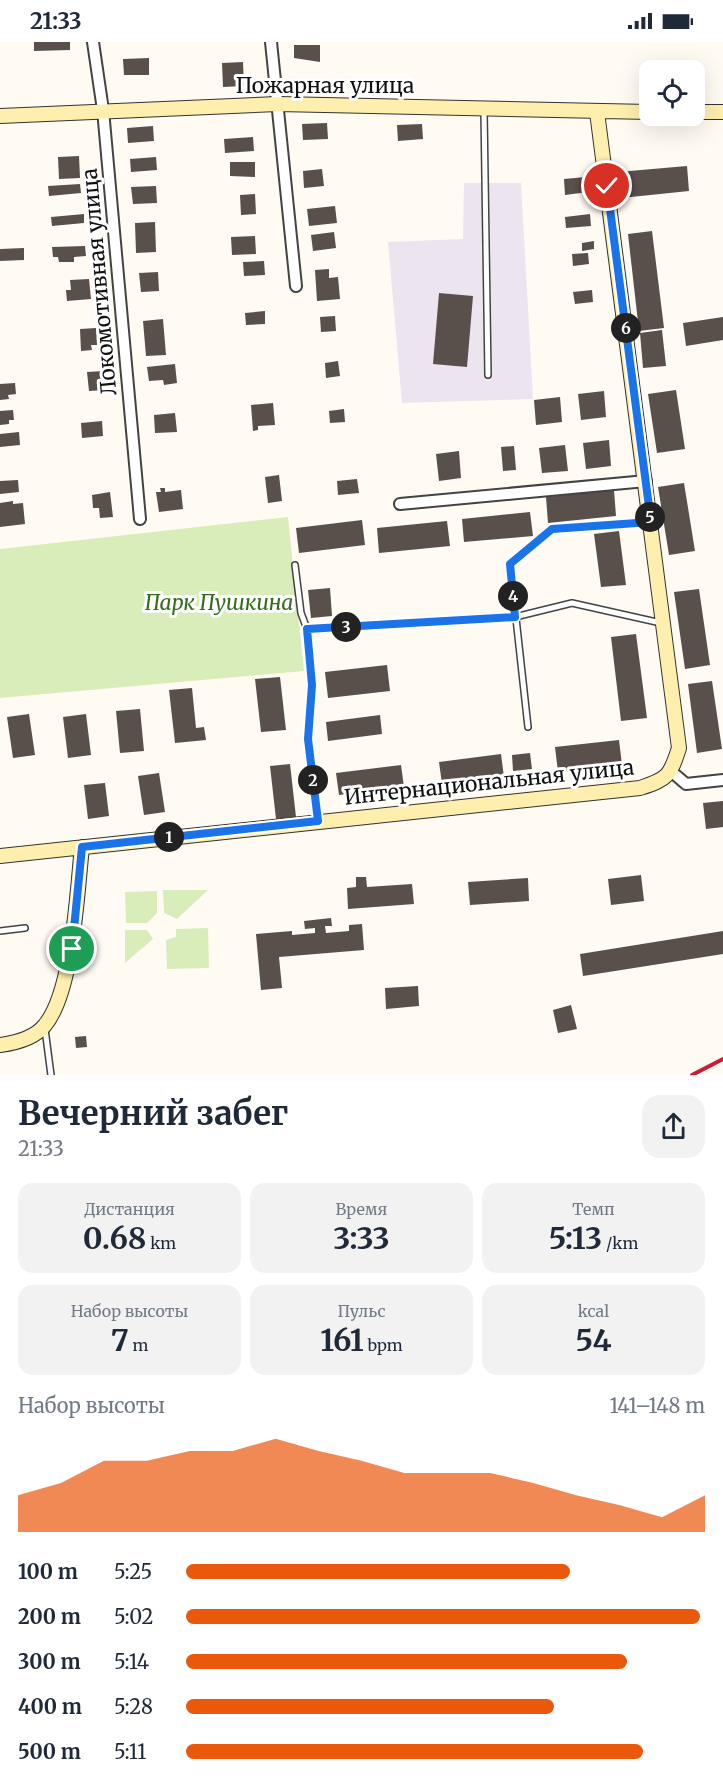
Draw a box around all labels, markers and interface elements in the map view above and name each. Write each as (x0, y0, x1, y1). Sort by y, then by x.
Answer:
text: 21:33 (30, 7, 82, 35)
map controls (639, 60, 705, 126)
button: locate (639, 60, 705, 126)
street label: Пожарная улица (236, 72, 414, 99)
pin (581, 160, 632, 211)
street label: Локомотивная улица (76, 167, 122, 397)
icon: check (590, 169, 623, 202)
pin: 6 (611, 313, 641, 343)
text: 6 (621, 318, 631, 338)
pin: 5 (635, 502, 665, 532)
text: 5 (645, 507, 655, 527)
pin: 4 (498, 581, 528, 611)
text: 4 (508, 586, 518, 606)
park label: Парк Пушкина (145, 589, 293, 616)
pin: 3 (331, 612, 361, 642)
text: 3 (341, 617, 351, 637)
street label: Интернациональная улица (343, 753, 635, 811)
pin: 2 (298, 765, 328, 795)
text: 2 (308, 770, 318, 790)
pin: 1 (154, 822, 184, 852)
text: 1 (165, 827, 173, 847)
pin (46, 923, 97, 974)
icon: arrive (55, 932, 88, 965)
text: Вечерний забег (18, 1093, 288, 1134)
button: share (642, 1095, 705, 1158)
text: 21:33 (18, 1136, 64, 1161)
text: Дистанция (84, 1199, 175, 1219)
text: Время (336, 1199, 387, 1219)
text: Темп (572, 1199, 615, 1219)
text: 0.68 (83, 1219, 146, 1257)
text: 3:33 (333, 1219, 390, 1257)
text: 5:13 (549, 1219, 602, 1257)
text: km (146, 1233, 176, 1253)
text: /km (602, 1233, 638, 1253)
text: Набор высоты (71, 1301, 188, 1321)
text: Пульс (337, 1301, 386, 1321)
text: kcal (578, 1301, 609, 1321)
text: 7 (111, 1321, 129, 1359)
text: 161 (320, 1321, 364, 1359)
text: 54 (575, 1321, 612, 1359)
text: m (129, 1335, 148, 1355)
text: bpm (364, 1335, 403, 1355)
text: Набор высоты (18, 1393, 165, 1418)
text: 141–148 m (609, 1393, 705, 1418)
text: 100 m (18, 1559, 78, 1584)
text: 5:25 (114, 1559, 152, 1584)
text: 200 m (18, 1604, 81, 1629)
text: 5:02 (114, 1604, 154, 1629)
text: 300 m (18, 1649, 81, 1674)
text: 5:14 (114, 1649, 149, 1674)
text: 400 m (18, 1694, 82, 1719)
text: 5:28 (114, 1694, 153, 1719)
text: 500 m (18, 1739, 81, 1764)
text: 5:11 (114, 1739, 146, 1764)

